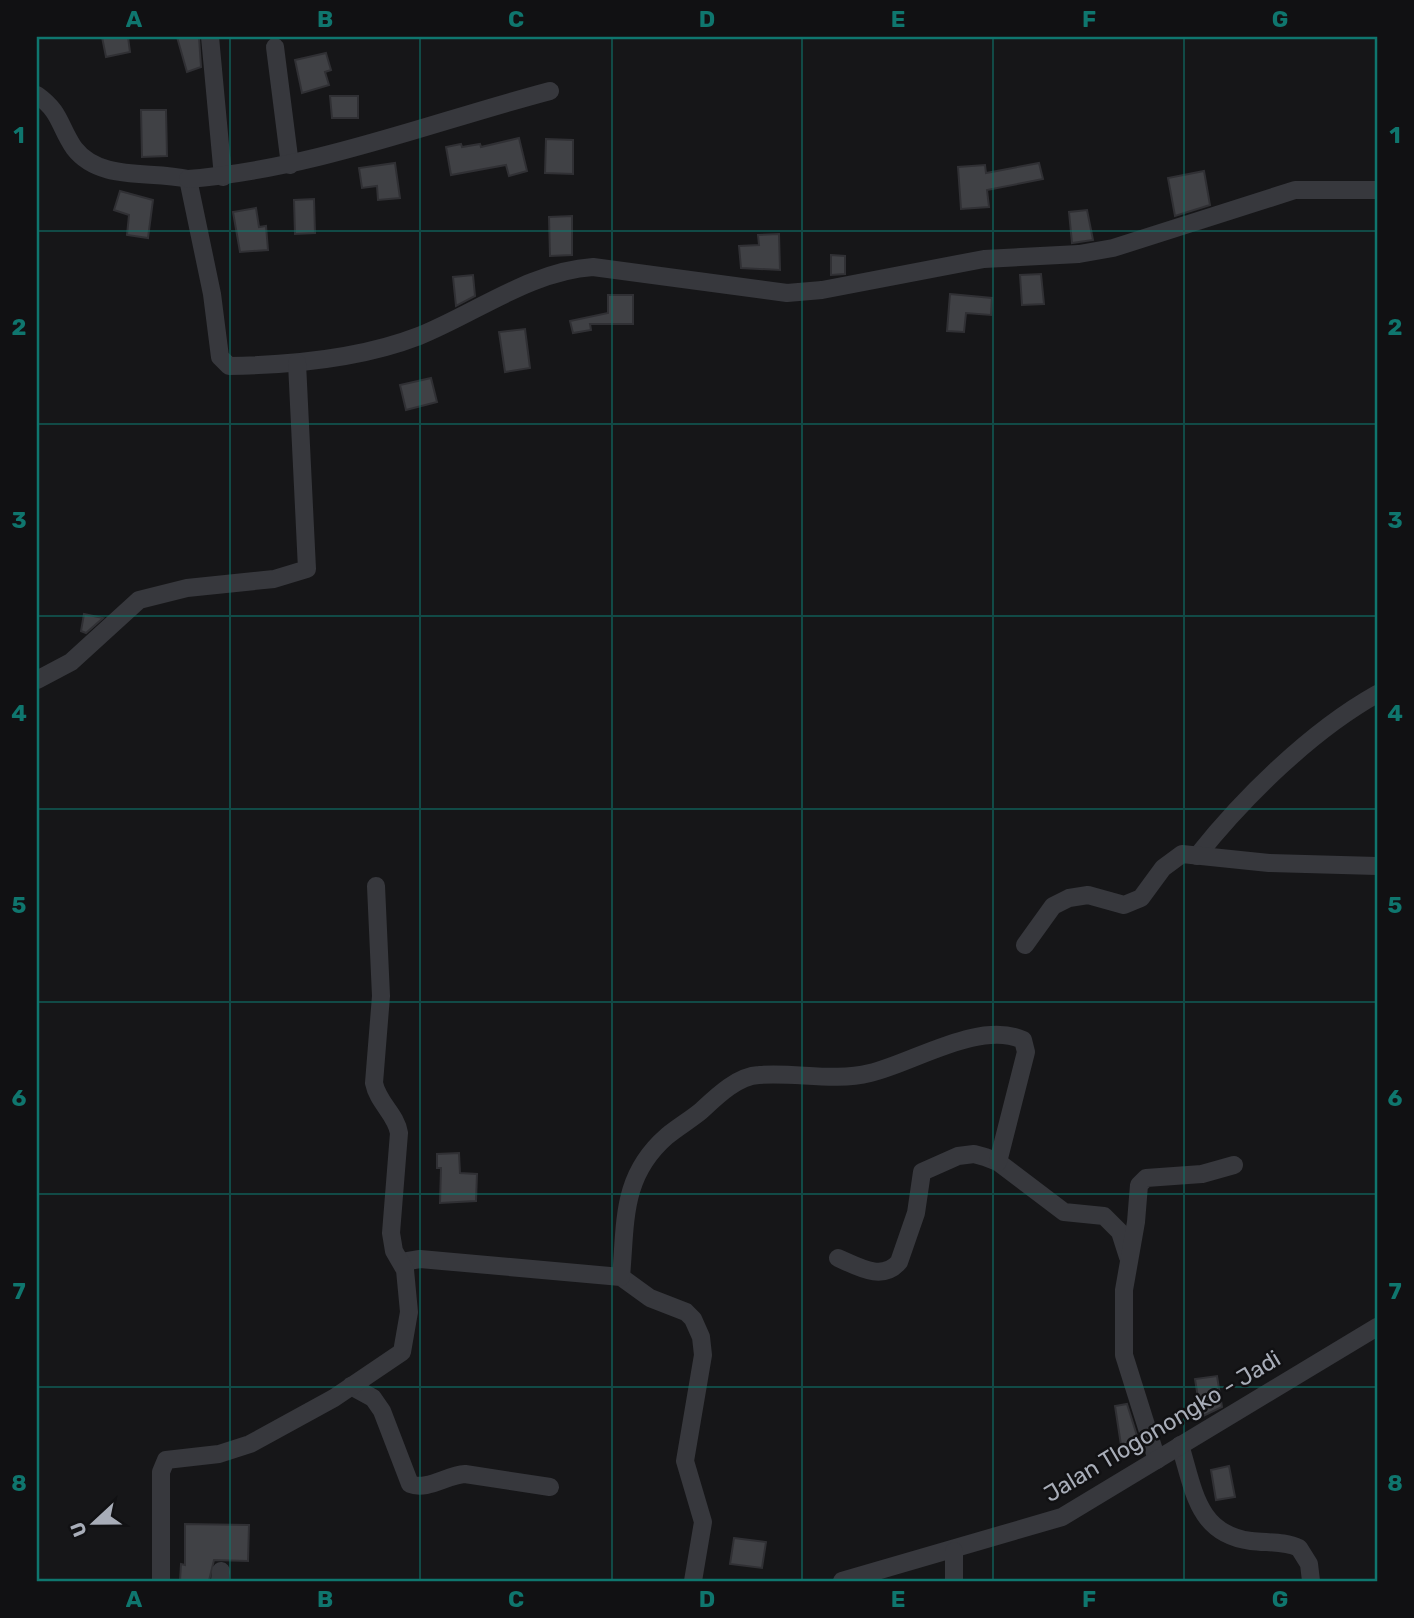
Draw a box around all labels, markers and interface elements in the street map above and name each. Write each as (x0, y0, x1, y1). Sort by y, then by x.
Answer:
text: A (126, 5, 143, 33)
text: B (317, 5, 333, 33)
text: C (508, 5, 524, 33)
text: D (699, 5, 715, 33)
text: E (891, 5, 905, 33)
text: F (1082, 5, 1096, 33)
text: G (1272, 5, 1288, 33)
text: 1 (13, 121, 25, 149)
text: 1 (1389, 121, 1401, 149)
text: 2 (12, 313, 26, 341)
text: 2 (1388, 313, 1402, 341)
text: 3 (11, 506, 27, 534)
text: 3 (1387, 506, 1403, 534)
text: 4 (11, 699, 27, 727)
text: 4 (1387, 699, 1403, 727)
text: 5 (12, 891, 27, 919)
text: 5 (1388, 891, 1403, 919)
text: 6 (12, 1084, 27, 1112)
text: 6 (1388, 1084, 1403, 1112)
text: 7 (12, 1277, 26, 1305)
text: 7 (1388, 1277, 1402, 1305)
street label: Jalan Tlogonongko - Jadi (1039, 1344, 1285, 1508)
text: 8 (11, 1469, 27, 1497)
text: 8 (1387, 1469, 1403, 1497)
north arrow (60, 1488, 130, 1558)
text: U (65, 1518, 92, 1540)
text: A (126, 1585, 143, 1613)
text: B (317, 1585, 333, 1613)
text: C (508, 1585, 524, 1613)
text: D (699, 1585, 715, 1613)
text: E (891, 1585, 905, 1613)
text: F (1082, 1585, 1096, 1613)
text: G (1272, 1585, 1288, 1613)

